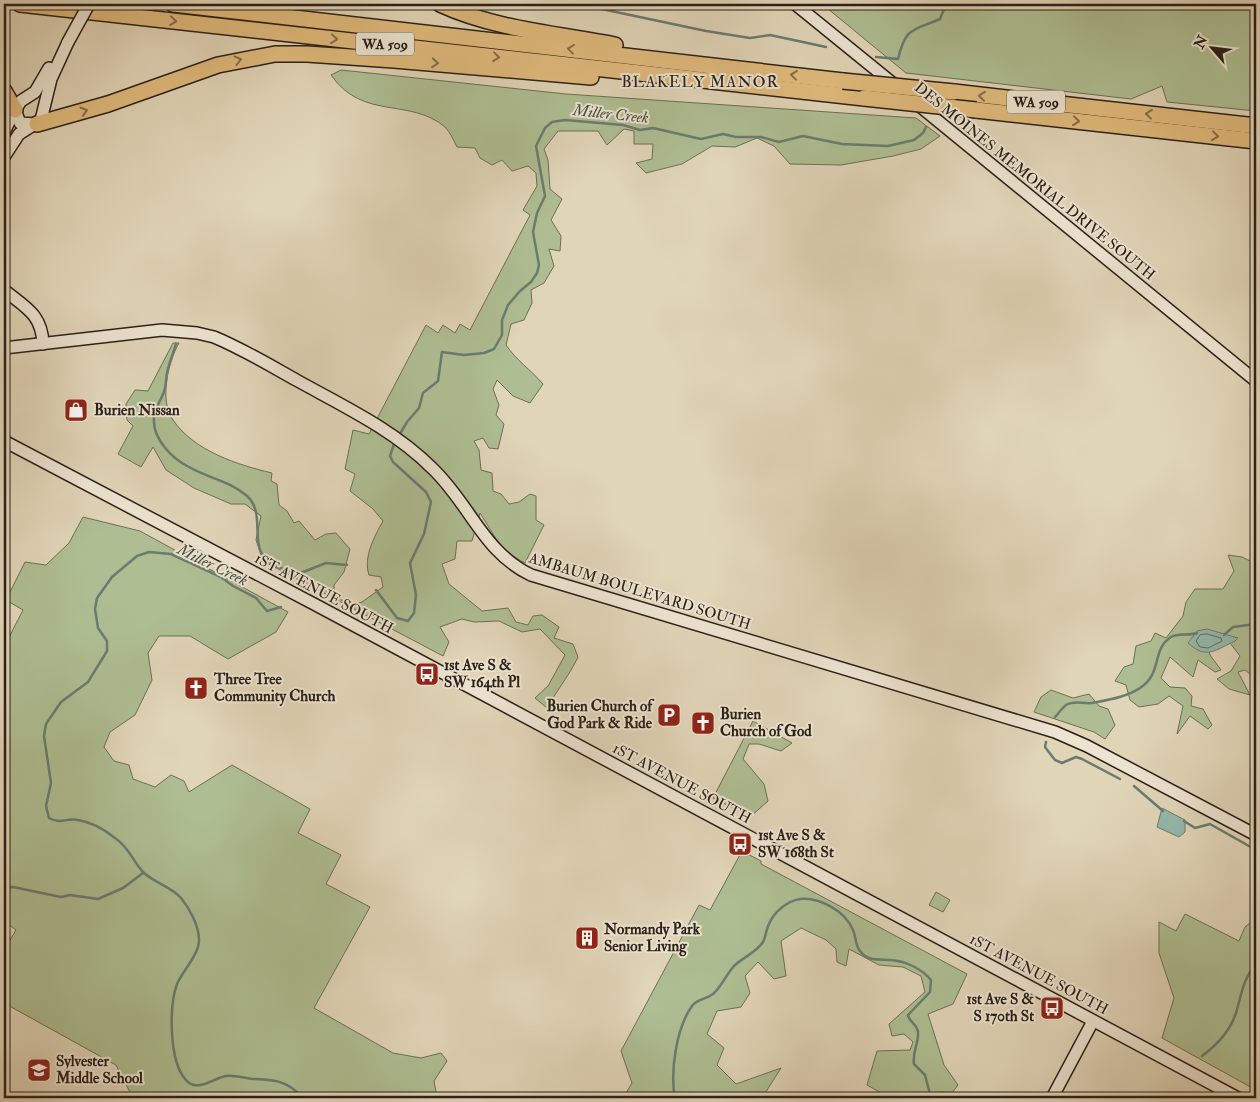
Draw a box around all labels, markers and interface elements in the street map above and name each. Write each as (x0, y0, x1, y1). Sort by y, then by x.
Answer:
one-way arrow (169, 15, 177, 26)
north arrow (1188, 22, 1238, 72)
text: N (1190, 32, 1212, 53)
one-way arrow (331, 33, 339, 44)
road number: WA 509 (356, 33, 414, 56)
one-way arrow (567, 44, 575, 55)
one-way arrow (492, 51, 500, 62)
one-way arrow (234, 55, 243, 66)
one-way arrow (431, 58, 439, 69)
one-way arrow (790, 70, 798, 81)
district label: BLAKELY MANOR (621, 72, 779, 92)
street label: DES MOINES MEMORIAL DRIVE SOUTH (910, 78, 1159, 285)
one-way arrow (977, 90, 985, 101)
road number: WA 509 (1007, 90, 1065, 114)
water label: Miller Creek (571, 100, 650, 128)
one-way arrow (79, 106, 87, 116)
one-way arrow (1145, 109, 1153, 120)
one-way arrow (1073, 115, 1081, 126)
one-way arrow (1211, 130, 1219, 141)
shop icon: Burien Nissan (63, 397, 89, 423)
place label: Burien Nissan (94, 401, 180, 420)
water label: Miller Creek (173, 539, 251, 591)
street label: AMBAUM BOULEVARD SOUTH (526, 548, 753, 634)
street label: 1ST AVENUE SOUTH (251, 549, 396, 638)
place label: 1st Ave S & SW 164th Pl (444, 656, 520, 692)
bus stop icon: 1st Ave S & SW 164th Pl (414, 661, 440, 687)
place label: Three Tree Community Church (213, 670, 335, 707)
church icon: Three Tree Community Church (183, 675, 209, 701)
place label: Burien Church of God Park & Ride (547, 697, 655, 733)
parking icon: Burien Church of God Park & Ride (656, 702, 682, 728)
place label: Burien Church of God (720, 705, 812, 741)
church icon: Burien Church of God (690, 710, 716, 736)
street label: 1ST AVENUE SOUTH (609, 739, 754, 828)
place label: 1st Ave S & SW 168th St (758, 826, 834, 862)
bus stop icon: 1st Ave S & SW 168th St (727, 831, 753, 857)
place label: Normandy Park Senior Living (603, 920, 701, 957)
building icon: Normandy Park Senior Living (574, 925, 600, 951)
street label: 1ST AVENUE SOUTH (966, 930, 1111, 1019)
place label: 1st Ave S & S 170th St (967, 990, 1034, 1026)
bus stop icon: 1st Ave S & S 170th St (1039, 995, 1065, 1021)
place label: Sylvester Middle School (55, 1052, 143, 1088)
school or university icon: Sylvester Middle School (26, 1057, 52, 1083)

